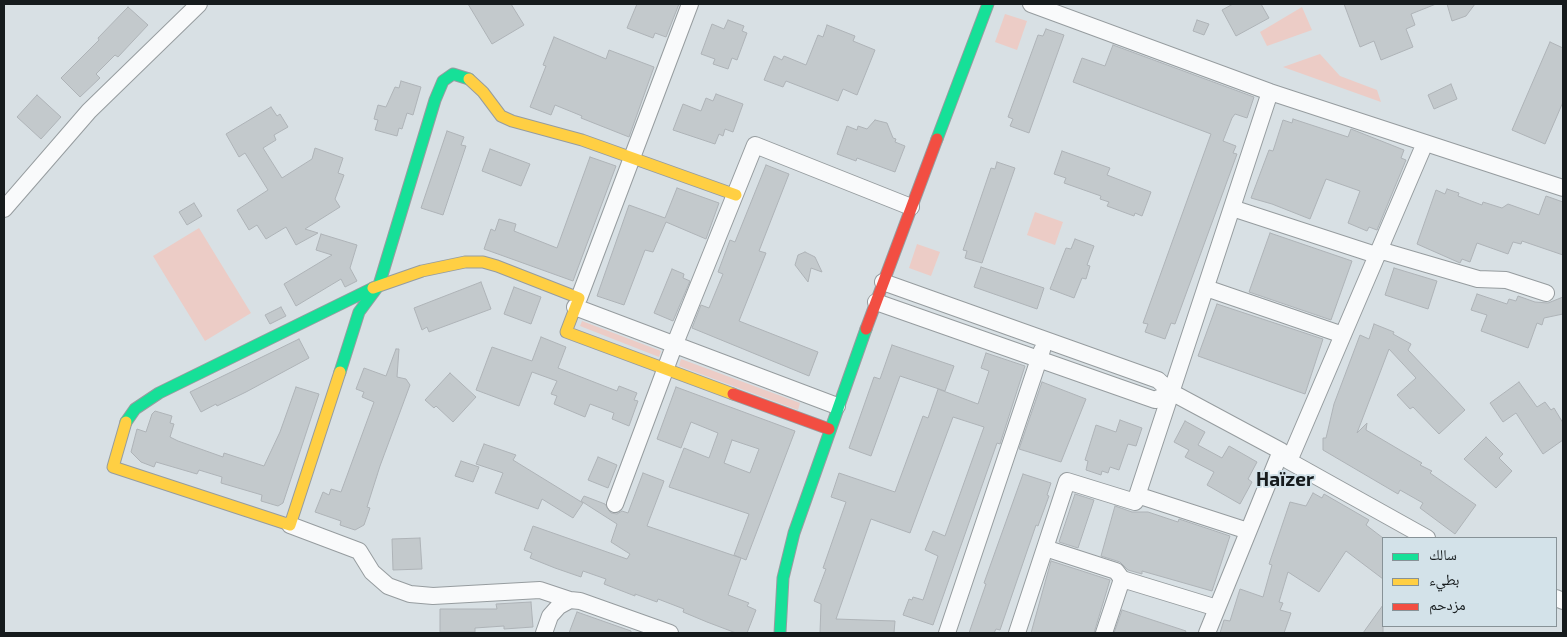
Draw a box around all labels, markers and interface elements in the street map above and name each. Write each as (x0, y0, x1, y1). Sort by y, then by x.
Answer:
district label: Haïzer (1256, 469, 1314, 491)
legend (1382, 537, 1557, 627)
text: سالك (1429, 545, 1457, 563)
text: بطيء (1429, 570, 1459, 588)
text: مزدحم (1429, 595, 1466, 613)

